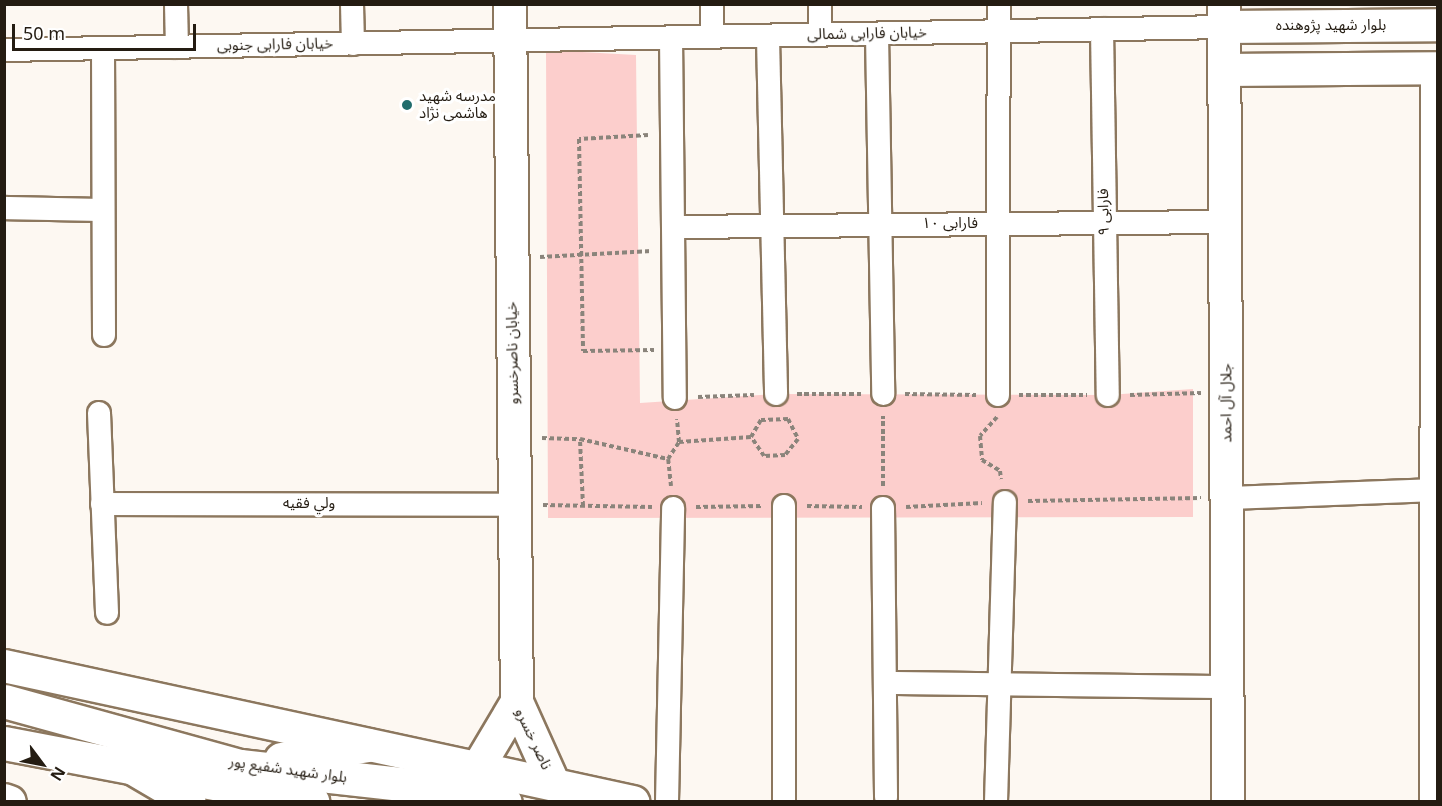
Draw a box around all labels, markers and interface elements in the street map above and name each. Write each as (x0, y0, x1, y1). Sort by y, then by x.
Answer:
scale bar (15, 12, 200, 50)
text: 50 m (23, 15, 65, 53)
street label: بلوار شهید پژوهنده (1276, 17, 1386, 35)
street label: خیابان فارابی شمالی (807, 24, 927, 44)
street label: خیابان فارابی جنوبی (217, 35, 333, 55)
place label: مدرسه شهید ه‍اشمی نژاد (419, 87, 496, 122)
marker: مدرسه شهید ه‍اشمی نژاد (400, 98, 414, 112)
street label: فارابی ۹ (1095, 188, 1113, 236)
street label: فارابی ۱۰ (922, 215, 978, 233)
street label: خیابان ناصرخسرو (503, 301, 523, 405)
street label: جلال آل احمد (1218, 363, 1236, 443)
street label: ولي فقيه (283, 495, 335, 513)
street label: ناصر خسرو (511, 705, 555, 773)
north arrow (12, 734, 72, 794)
street label: بلوار شهید شفیع پور (228, 753, 348, 787)
text: N (39, 759, 75, 788)

